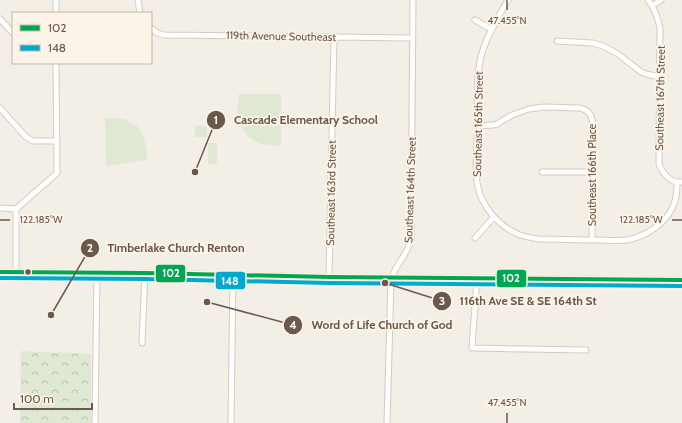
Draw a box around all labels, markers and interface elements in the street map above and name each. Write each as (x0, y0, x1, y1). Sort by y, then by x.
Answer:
legend (12, 12, 152, 64)
text: 47.455°N (487, 14, 527, 27)
text: 102 (48, 20, 67, 35)
street label: 119th Avenue Southeast (226, 28, 336, 44)
text: 148 (48, 40, 66, 55)
street label: Southeast 167th Street (652, 45, 668, 151)
street label: Southeast 165th Street (470, 71, 486, 177)
callout: Cascade Elementary School (206, 108, 386, 132)
text: 1 (214, 112, 218, 127)
text: Cascade Elementary School (234, 112, 378, 127)
street label: Southeast 166th Place (585, 123, 599, 226)
street label: Southeast 164th Street (401, 136, 419, 243)
street label: Southeast 163rd Street (323, 140, 339, 246)
text: 122.185°W (20, 213, 63, 226)
text: 122.185°W (620, 213, 663, 226)
callout: Timberlake Church Renton (80, 236, 253, 260)
text: 2 (87, 240, 93, 255)
text: Timberlake Church Renton (107, 240, 245, 255)
line badge: 102 (155, 264, 186, 283)
text: 102 (162, 266, 180, 280)
unlabelled marker (23, 267, 33, 277)
line badge: 102 (496, 269, 527, 288)
line badge: 148 (215, 271, 246, 290)
text: 102 (502, 271, 520, 285)
text: 148 (221, 274, 239, 288)
callout: 116th Ave SE & SE 164th St (432, 289, 605, 313)
text: 3 (439, 293, 445, 308)
text: 116th Ave SE & SE 164th St (459, 293, 597, 308)
callout: Word of Life Church of God (283, 313, 460, 337)
text: 4 (289, 317, 297, 332)
text: Word of Life Church of God (312, 317, 453, 332)
scale bar (14, 385, 92, 411)
text: 100 m (20, 391, 54, 406)
text: 47.455°N (487, 396, 527, 409)

